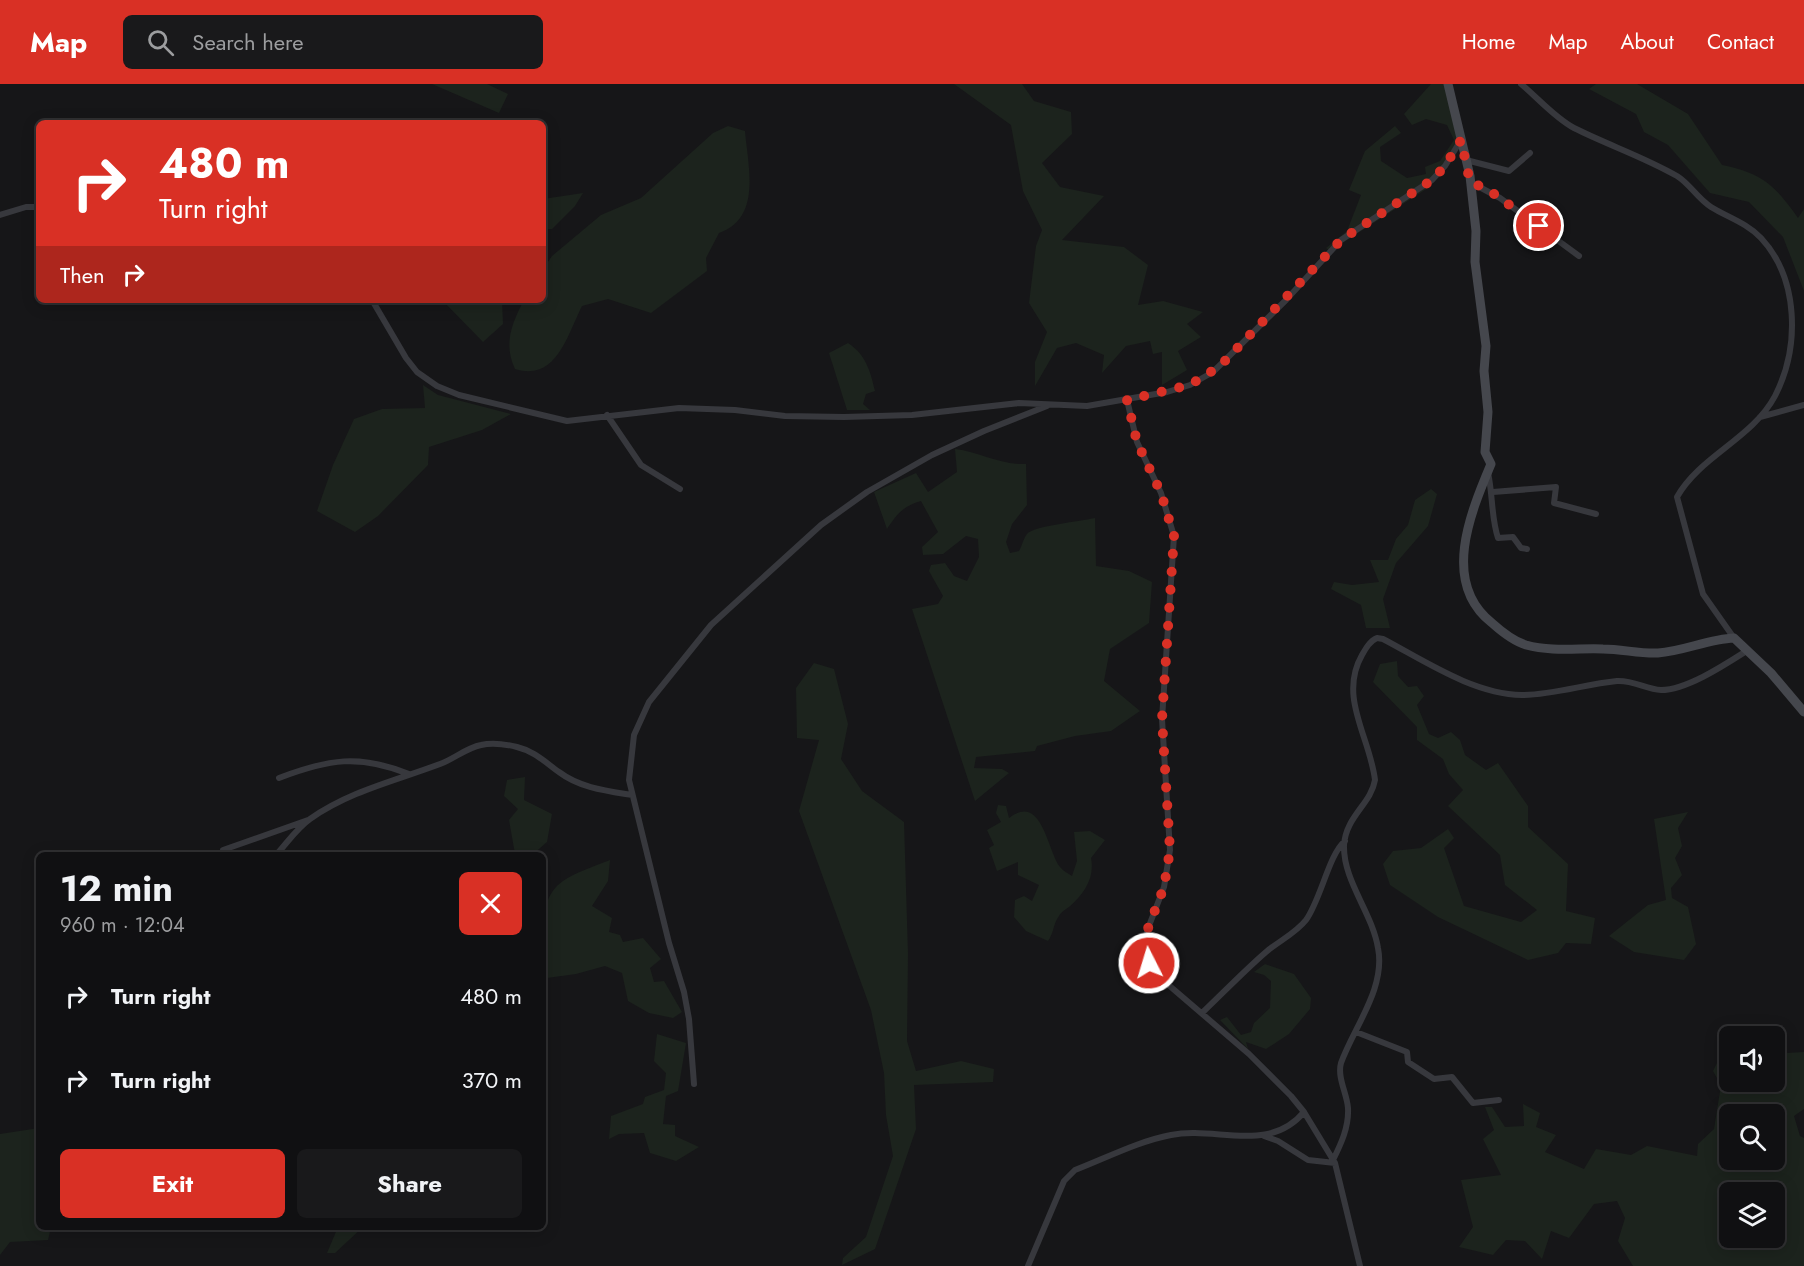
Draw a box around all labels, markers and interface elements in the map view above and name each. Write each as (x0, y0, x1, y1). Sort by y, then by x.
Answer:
search box (123, 15, 543, 69)
text: Map (30, 22, 87, 63)
icon: search (144, 26, 177, 59)
text: Search here (192, 26, 304, 58)
text: Home (1462, 27, 1515, 57)
text: Map (1548, 27, 1588, 57)
text: About (1621, 27, 1674, 57)
text: Contact (1707, 27, 1774, 57)
text: 480 m (159, 133, 290, 194)
icon: right (60, 144, 138, 222)
text: Turn right (159, 189, 267, 228)
pin (1513, 200, 1564, 251)
icon: arrive (1522, 209, 1555, 242)
icon: right (117, 258, 150, 291)
text: Then (60, 259, 105, 291)
text: 12 min (60, 862, 173, 914)
button: close (459, 872, 522, 935)
text: 960 m · 12:04 (60, 911, 185, 940)
position arrow (1117, 931, 1181, 995)
icon: right (60, 980, 93, 1013)
text: Turn right (111, 980, 211, 1012)
text: 480 m (460, 980, 522, 1012)
map controls (1719, 1026, 1785, 1248)
button: sound (1719, 1026, 1785, 1092)
icon: right (60, 1064, 93, 1097)
text: Turn right (111, 1064, 211, 1096)
text: 370 m (462, 1064, 522, 1096)
button: search (1719, 1104, 1785, 1170)
button: Exit (60, 1149, 285, 1218)
button: Share (297, 1149, 522, 1218)
button: layers (1719, 1182, 1785, 1248)

